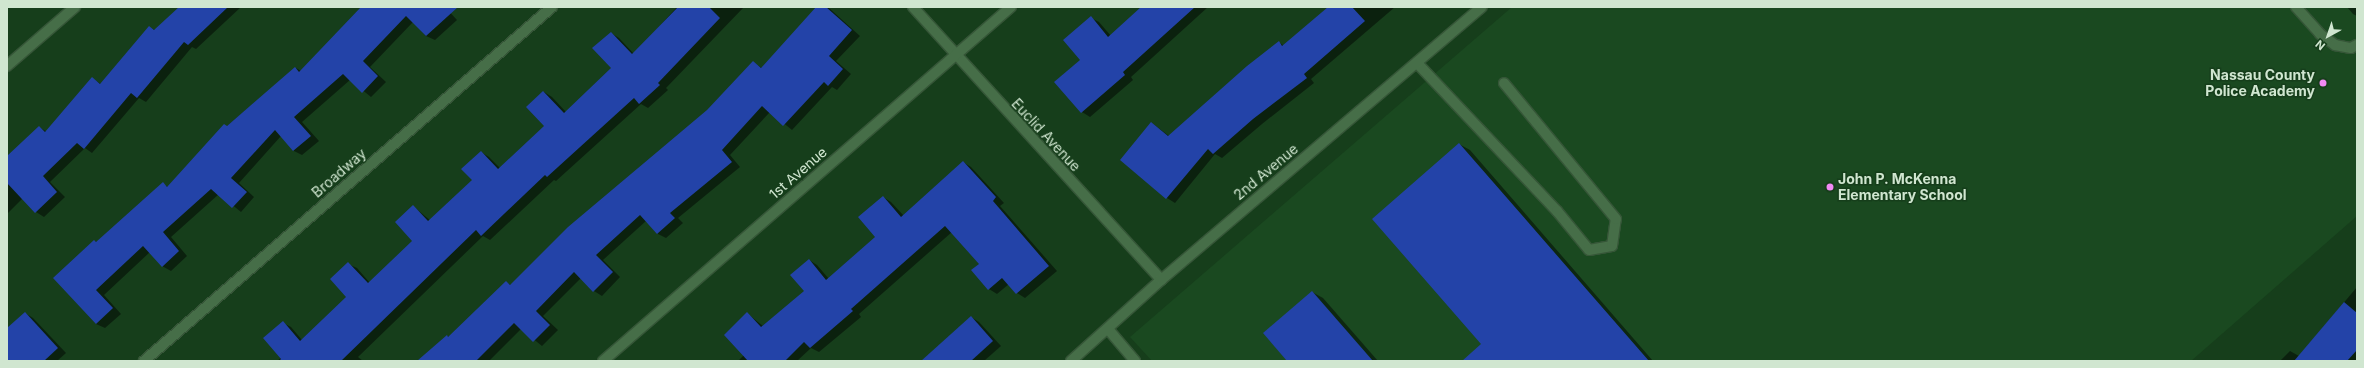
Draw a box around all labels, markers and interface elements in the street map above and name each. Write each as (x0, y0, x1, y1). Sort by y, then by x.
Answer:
north arrow (2308, 16, 2348, 56)
text: N (2313, 37, 2328, 53)
place label: Nassau County Police Academy (2205, 67, 2315, 100)
marker: Nassau County Police Academy (2318, 78, 2328, 88)
street label: Euclid Avenue (1008, 95, 1084, 175)
street label: 2nd Avenue (1231, 140, 1301, 204)
street label: 1st Avenue (766, 143, 830, 203)
street label: Broadway (309, 145, 369, 201)
place label: John P. McKenna Elementary School (1838, 171, 1967, 204)
marker: John P. McKenna Elementary School (1825, 182, 1835, 192)

